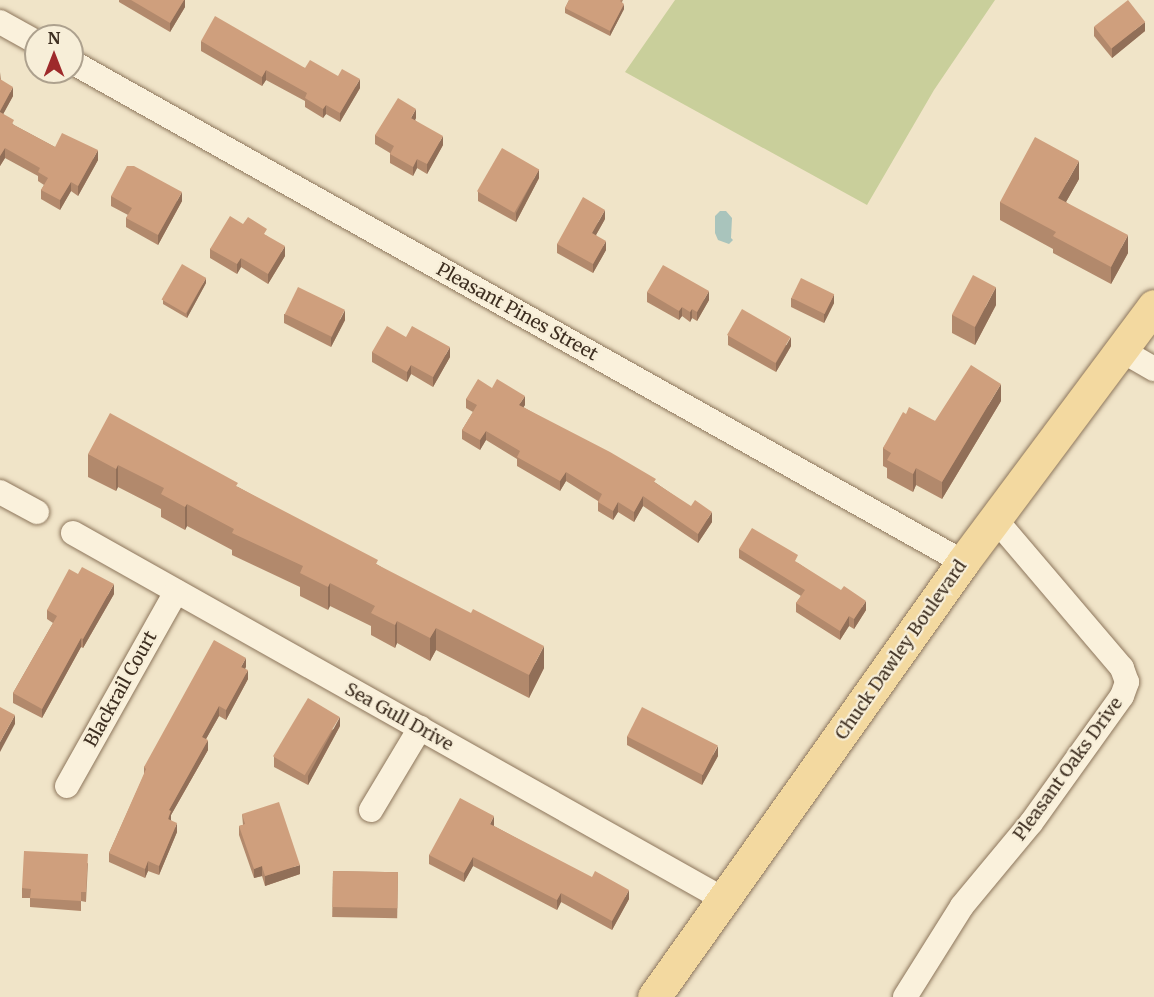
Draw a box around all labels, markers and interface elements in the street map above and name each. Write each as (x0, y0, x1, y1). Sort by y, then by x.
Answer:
north arrow (24, 24, 84, 84)
text: N (48, 28, 60, 48)
street label: Pleasant Pines Street (433, 259, 601, 365)
street label: Chuck Dawley Boulevard (831, 556, 971, 744)
street label: Blackrail Court (80, 627, 162, 751)
street label: Sea Gull Drive (341, 678, 457, 756)
street label: Pleasant Oaks Drive (1009, 693, 1127, 845)

